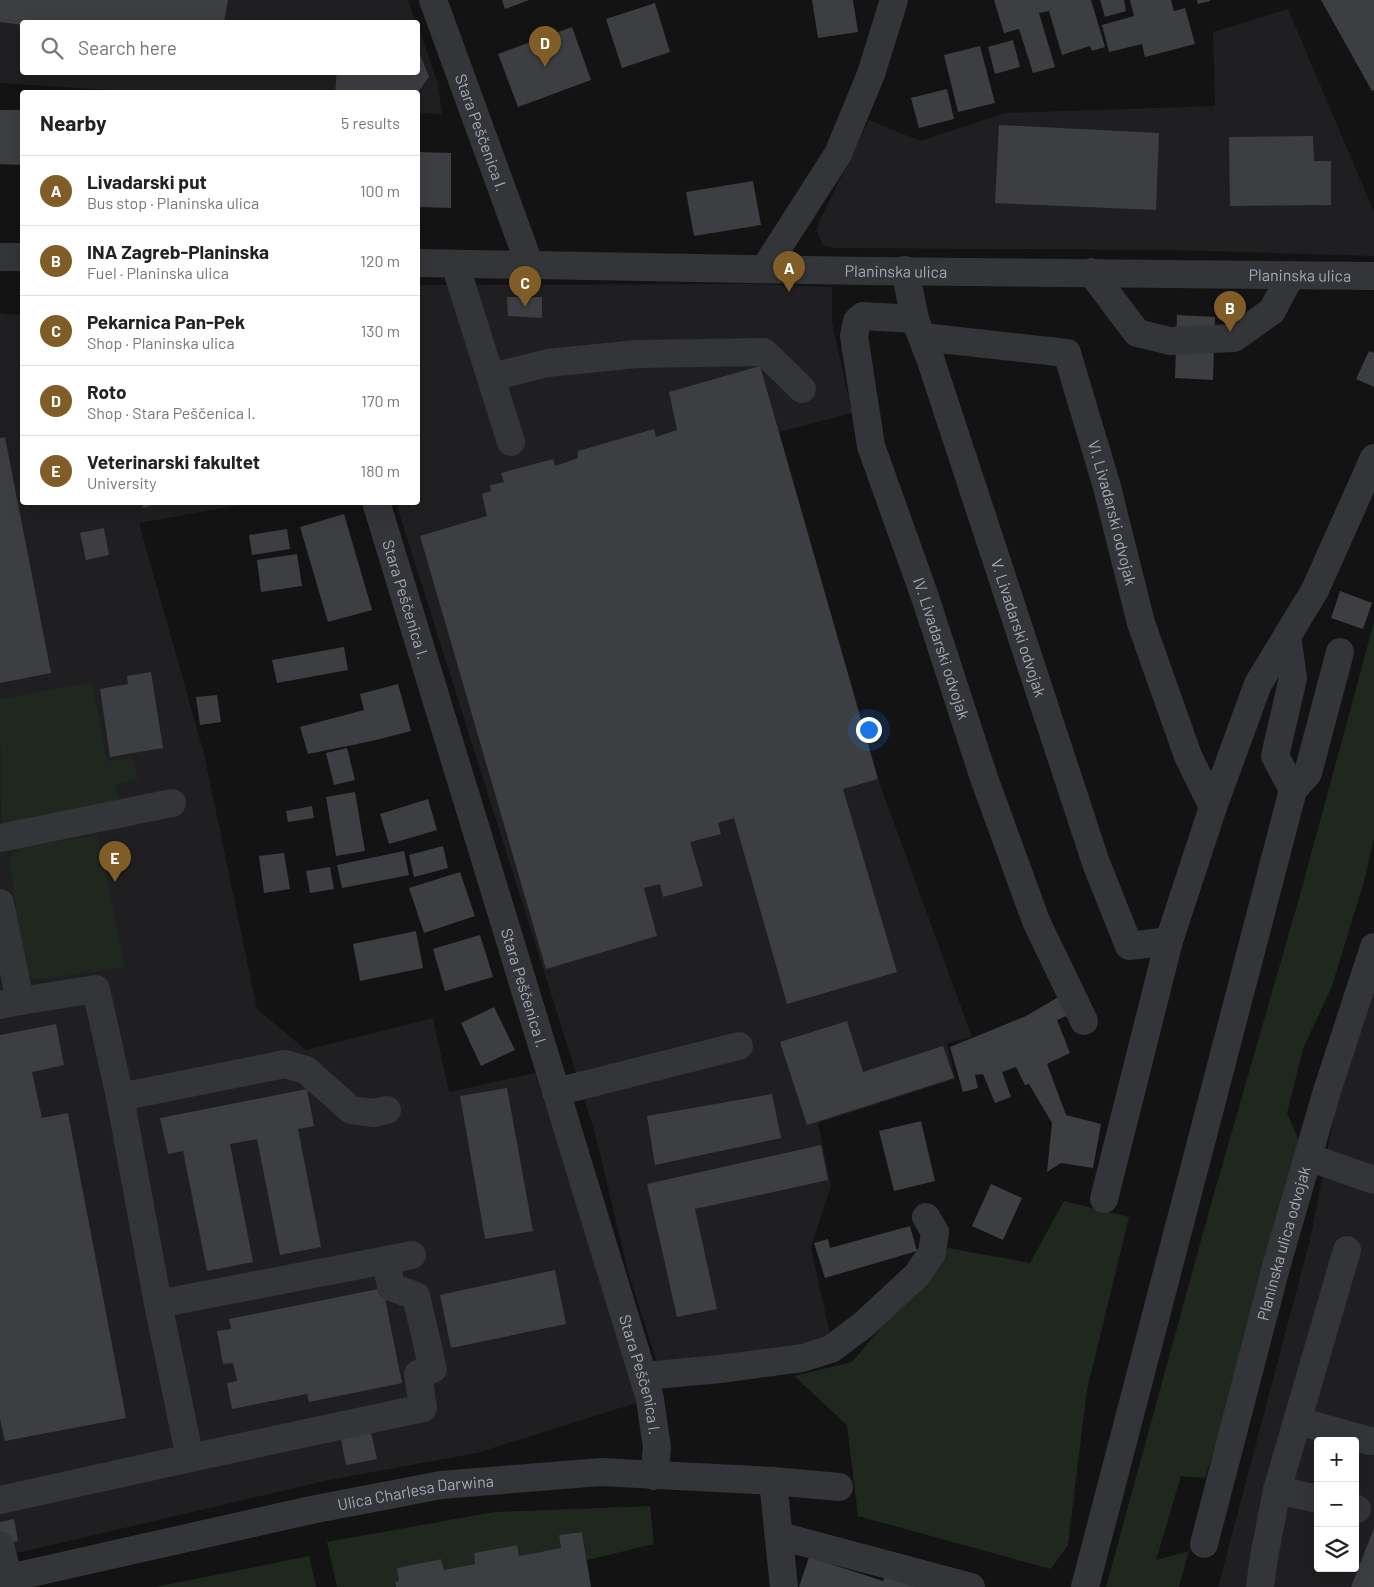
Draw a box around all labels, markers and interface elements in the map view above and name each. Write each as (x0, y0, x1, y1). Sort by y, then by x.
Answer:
search box (20, 20, 420, 75)
pin: D (529, 26, 561, 67)
icon: search (38, 34, 66, 62)
text: Search here (78, 36, 177, 59)
street label: Stara Peščenica I. (452, 71, 512, 194)
text: Nearby (40, 110, 106, 135)
text: 5 results (341, 113, 400, 132)
text: Livadarski put (87, 170, 207, 193)
text: A (51, 181, 61, 200)
text: 100 m (360, 181, 400, 200)
text: Bus stop · Planinska ulica (87, 193, 259, 212)
text: INA Zagreb-Planinska (87, 240, 269, 263)
text: B (51, 251, 61, 270)
text: 120 m (360, 251, 400, 270)
pin: A (773, 251, 805, 292)
street label: Planinska ulica (844, 261, 947, 281)
text: Fuel · Planinska ulica (87, 263, 229, 282)
street label: Planinska ulica (1249, 265, 1351, 285)
pin: C (509, 266, 541, 307)
pin: B (1214, 291, 1246, 332)
text: Pekarnica Pan-Pek (87, 310, 245, 333)
text: C (51, 321, 61, 340)
text: 130 m (361, 321, 400, 340)
text: Shop · Planinska ulica (87, 333, 235, 352)
text: Roto (87, 380, 127, 403)
text: D (51, 391, 61, 410)
text: 170 m (361, 391, 400, 410)
text: Shop · Stara Peščenica I. (87, 403, 256, 422)
street label: VI. Livadarski odvojak (1085, 438, 1141, 587)
text: Veterinarski fakultet (87, 450, 260, 473)
text: E (51, 461, 61, 480)
text: 180 m (361, 461, 400, 480)
text: University (87, 473, 157, 492)
street label: Stara Peščenica I. (379, 537, 433, 661)
street label: V. Livadarski odvojak (988, 556, 1051, 699)
street label: IV. Livadarski odvojak (910, 575, 974, 722)
your location (856, 717, 882, 743)
pin: E (99, 841, 131, 882)
street label: Stara Peščenica I. (498, 926, 552, 1050)
street label: Planinska ulica odvojak (1253, 1164, 1314, 1322)
street label: Stara Peščenica I. (616, 1312, 665, 1436)
map controls (1314, 1437, 1359, 1572)
button: + (1314, 1437, 1359, 1482)
street label: Ulica Charlesa Darwina (336, 1471, 494, 1514)
button: − (1314, 1482, 1359, 1527)
button: layers (1314, 1527, 1359, 1572)

